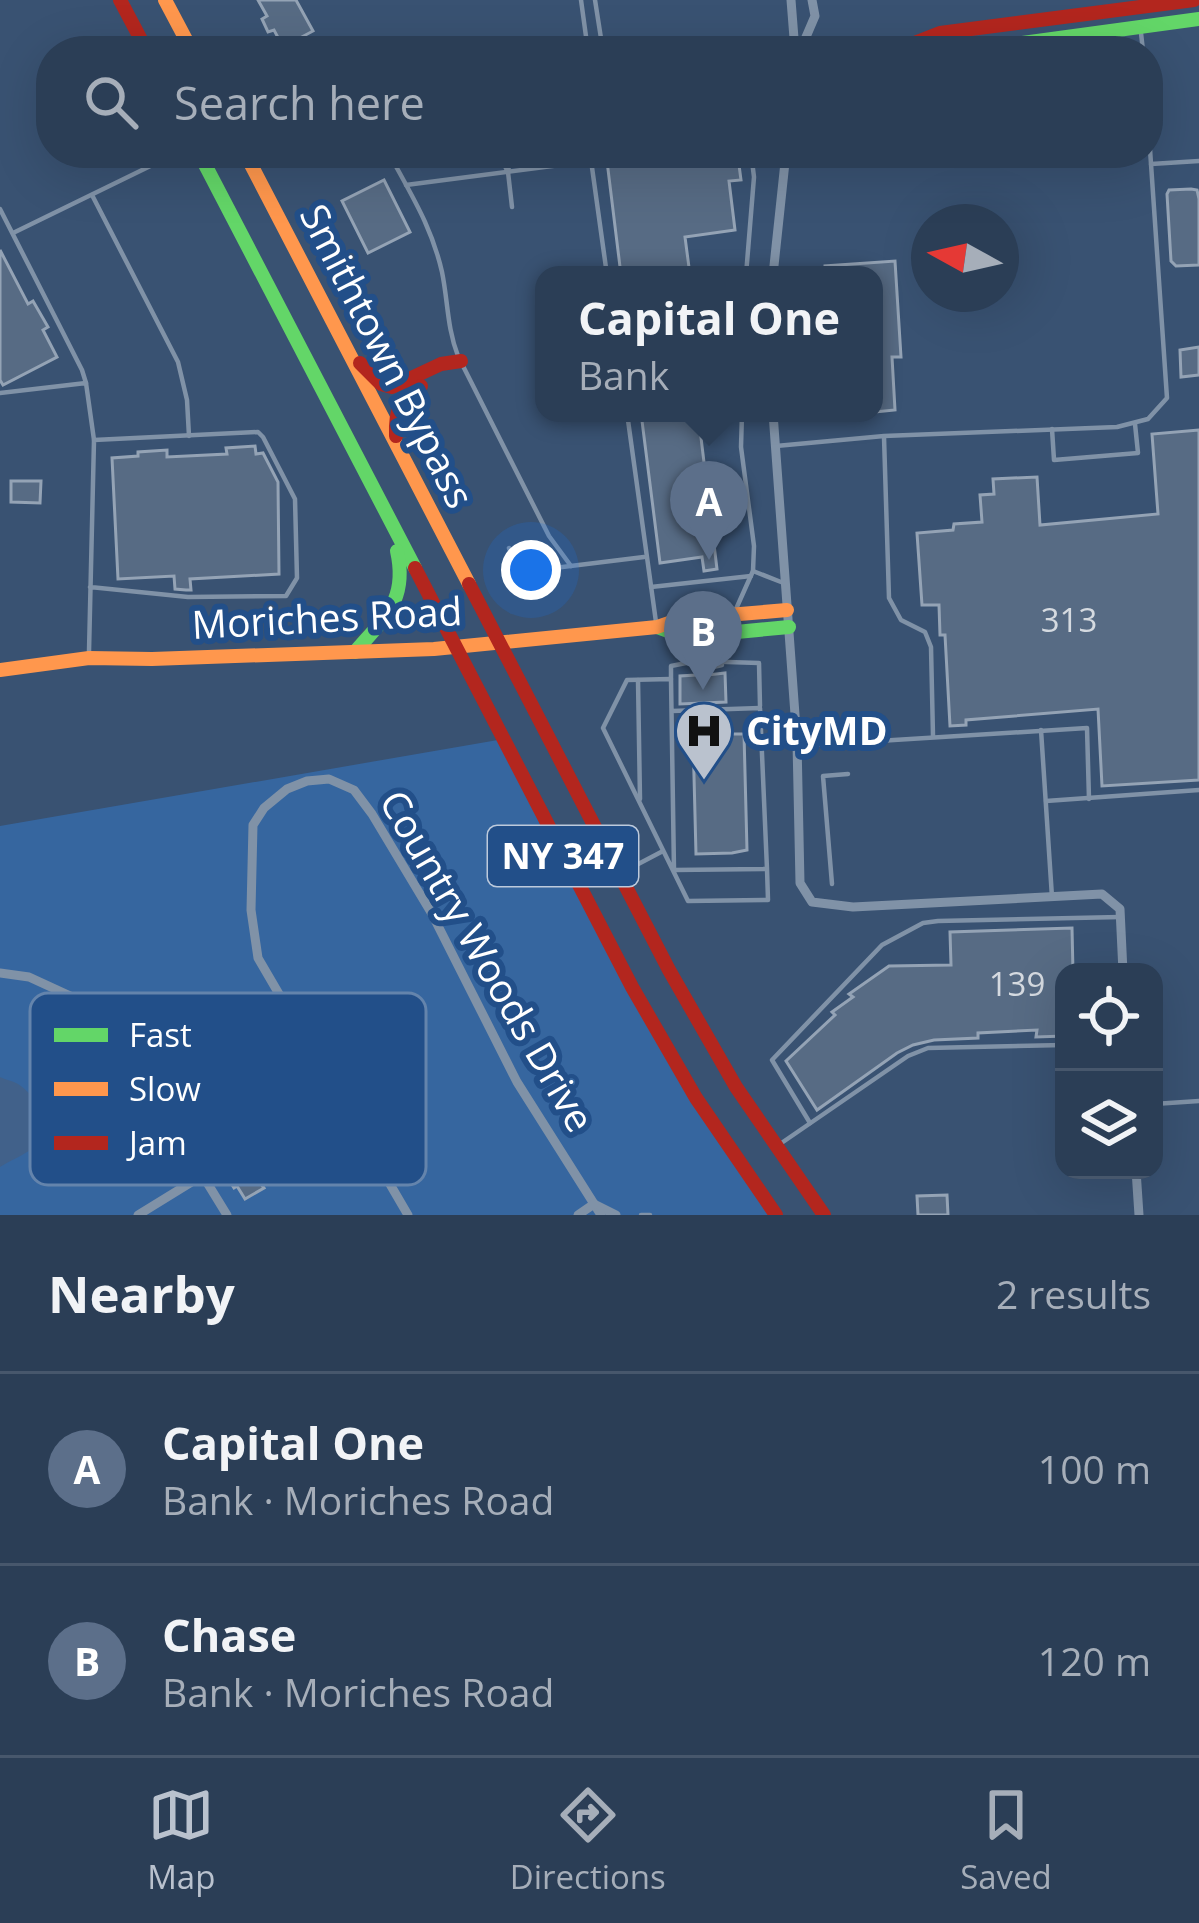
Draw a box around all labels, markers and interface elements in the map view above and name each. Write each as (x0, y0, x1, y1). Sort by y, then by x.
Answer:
search box (36, 36, 1163, 168)
icon: search (78, 69, 144, 135)
text: Search here (174, 72, 425, 133)
street label: Smithtown Bypass (289, 194, 488, 516)
north arrow (911, 204, 1019, 312)
popup (535, 266, 883, 422)
text: Capital One (578, 287, 840, 348)
text: Bank (578, 348, 669, 401)
pin: A (670, 461, 748, 560)
your location (501, 540, 561, 600)
street label: Moriches Road (190, 583, 463, 650)
pin: B (664, 591, 742, 690)
house number: 313 (1041, 597, 1097, 642)
hospital icon: CityMD (673, 700, 735, 782)
place label: CityMD (746, 703, 888, 756)
street label: Country Woods Drive (369, 780, 608, 1141)
road number: NY 347 (488, 826, 638, 886)
house number: 139 (989, 961, 1045, 1006)
map controls (1055, 963, 1163, 1179)
button: locate (1055, 963, 1163, 1071)
legend (30, 993, 426, 1185)
text: Fast (129, 1012, 192, 1057)
text: Slow (129, 1066, 201, 1111)
button: layers (1055, 1071, 1163, 1179)
text: Jam (126, 1120, 187, 1165)
text: Nearby (48, 1258, 235, 1328)
text: 2 results (996, 1267, 1151, 1320)
text: Capital One (162, 1412, 424, 1473)
text: A (74, 1442, 100, 1495)
text: 100 m (1038, 1442, 1151, 1495)
text: Bank · Moriches Road (162, 1473, 554, 1526)
text: Chase (162, 1604, 296, 1665)
text: B (74, 1634, 100, 1687)
text: 120 m (1038, 1634, 1151, 1687)
text: Bank · Moriches Road (162, 1665, 554, 1718)
tab: Map (147, 1782, 215, 1899)
tab: Directions (510, 1782, 666, 1899)
tab: Saved (960, 1782, 1052, 1899)

